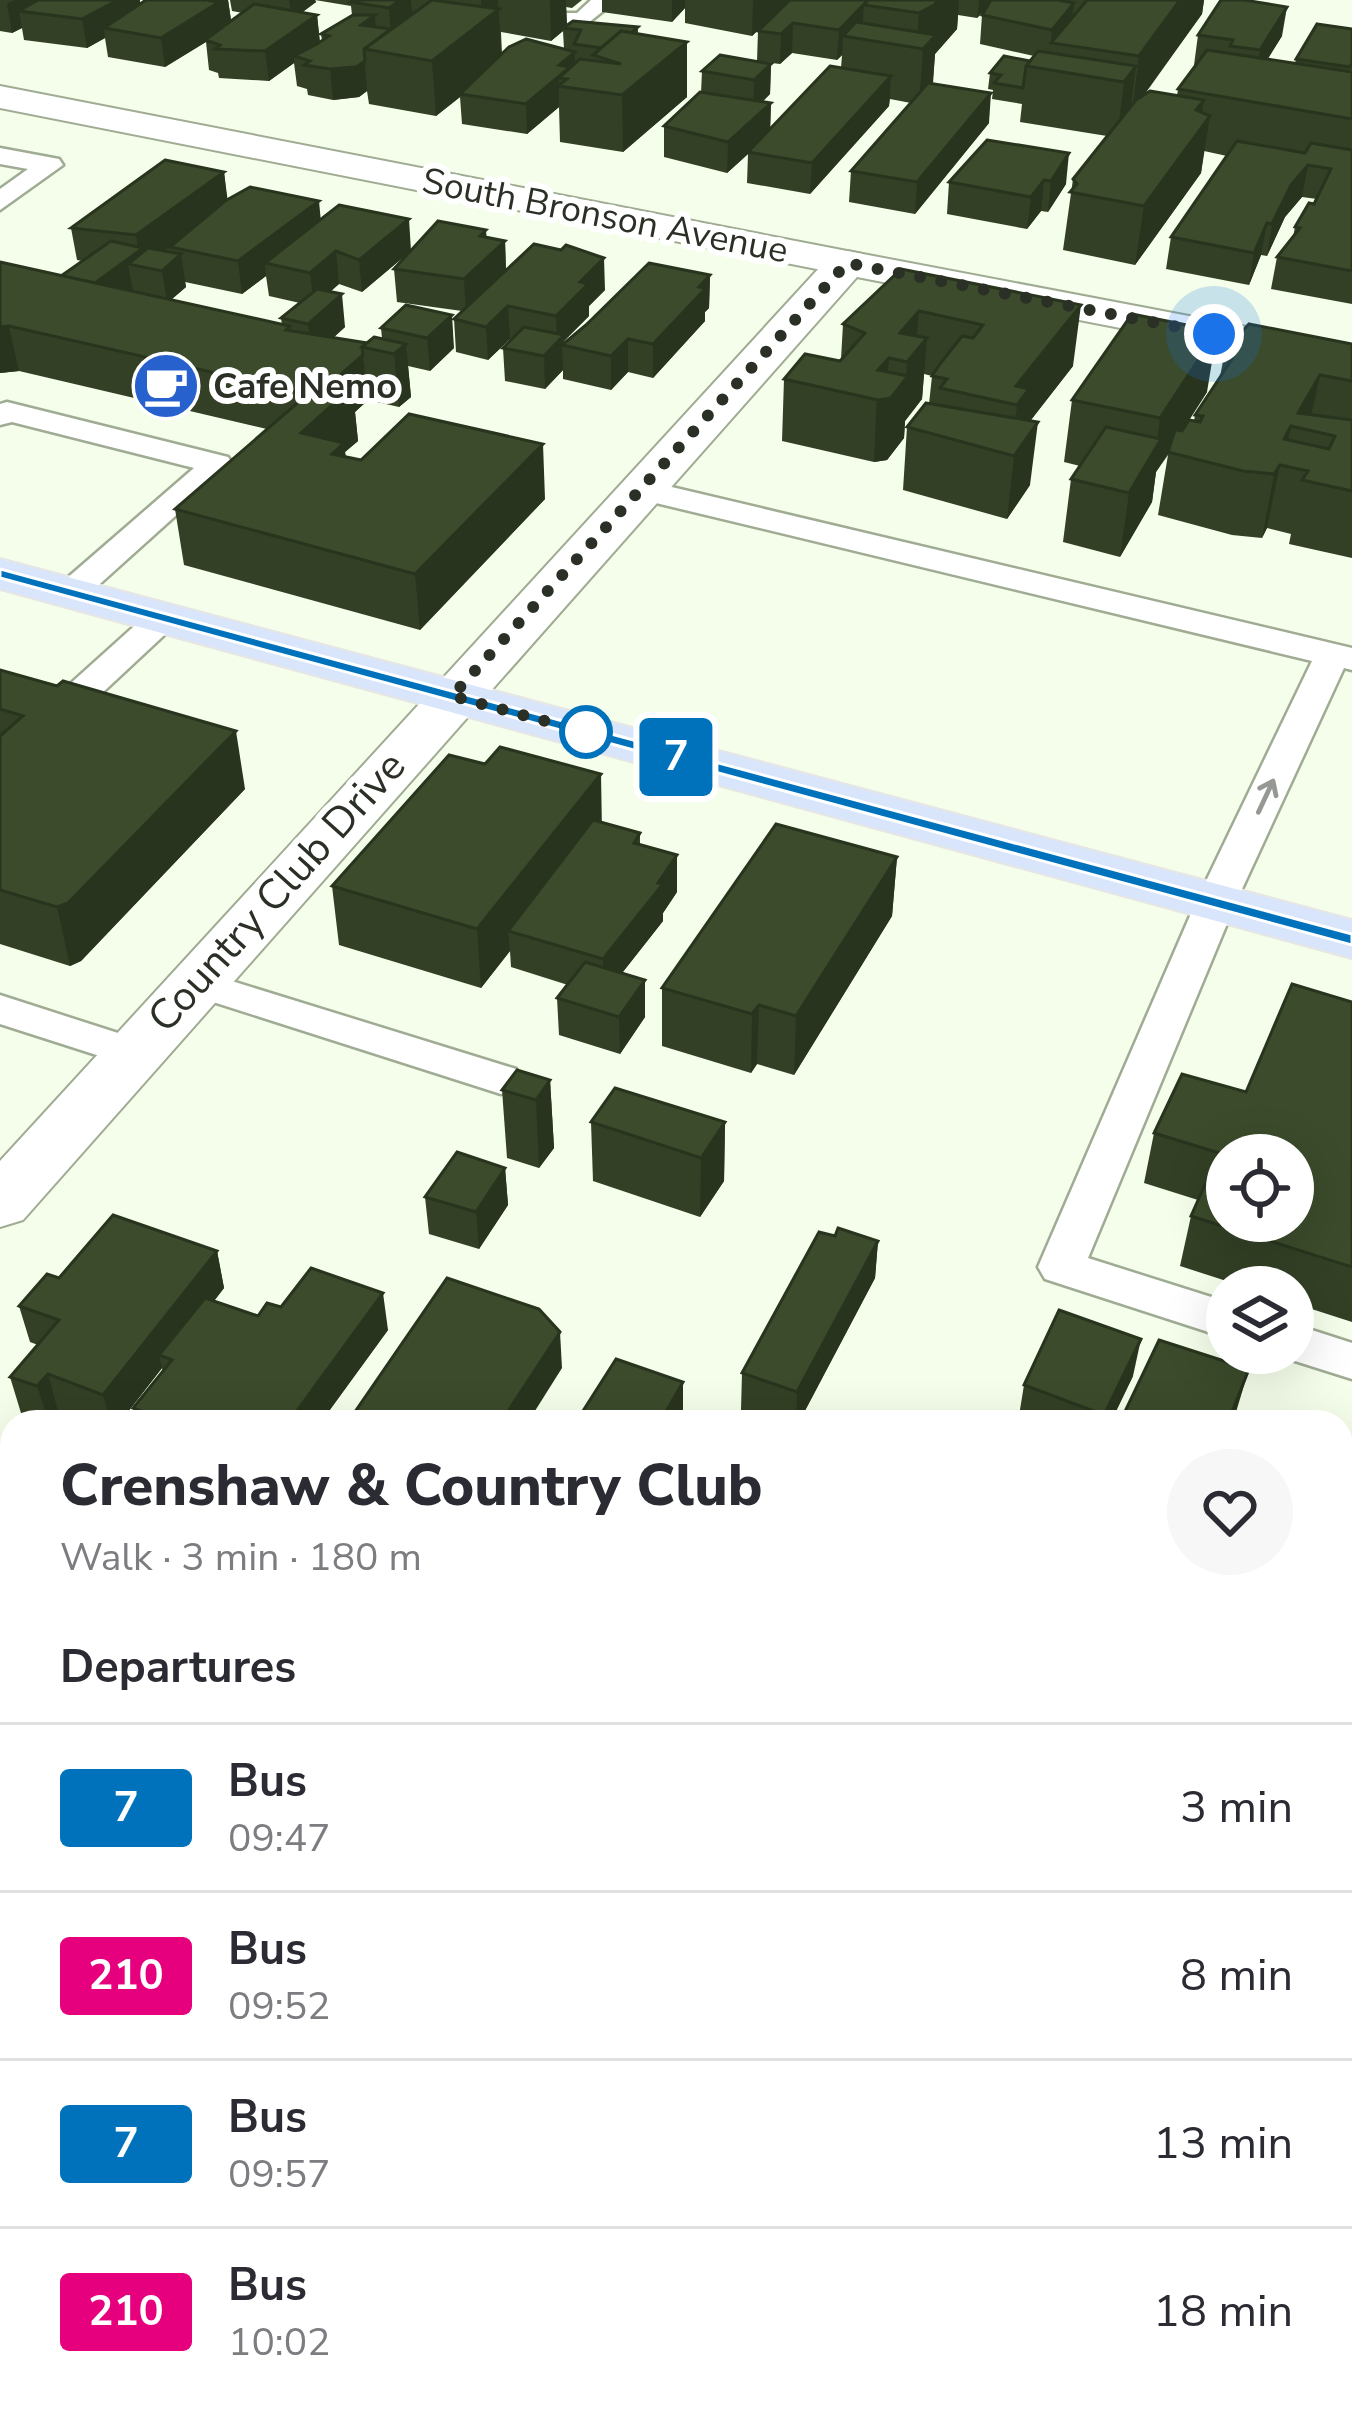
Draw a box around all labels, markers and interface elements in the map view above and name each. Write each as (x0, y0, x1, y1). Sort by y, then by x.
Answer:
street label: South Bronson Avenue (418, 156, 792, 276)
your location (1184, 304, 1244, 364)
cafe icon: Cafe Nemo (131, 351, 201, 421)
place label: Cafe Nemo (213, 362, 397, 411)
unlabelled marker (561, 707, 611, 757)
line badge: 7 (637, 718, 715, 796)
text: 7 (663, 728, 689, 785)
street label: Country Club Drive (135, 739, 419, 1045)
one-way arrow (1256, 779, 1278, 815)
map controls (1206, 1134, 1314, 1374)
button: locate (1206, 1134, 1314, 1242)
button: layers (1206, 1266, 1314, 1374)
text: Crenshaw & Country Club (60, 1447, 763, 1525)
button: heart (1167, 1449, 1293, 1575)
text: Walk · 3 min · 180 m (60, 1531, 422, 1584)
text: Departures (60, 1637, 296, 1698)
text: Bus (228, 1751, 307, 1812)
text: 3 min (1180, 1777, 1293, 1838)
text: 7 (113, 1779, 139, 1836)
text: 09:47 (228, 1812, 331, 1865)
text: Bus (228, 1919, 307, 1980)
text: 8 min (1180, 1945, 1293, 2006)
text: 210 (88, 1947, 164, 2004)
text: 09:52 (228, 1980, 331, 2033)
text: Bus (228, 2087, 307, 2148)
text: 13 min (1153, 2113, 1293, 2174)
text: 7 (113, 2115, 139, 2172)
text: 09:57 (228, 2148, 331, 2201)
text: Bus (228, 2255, 307, 2316)
text: 18 min (1153, 2281, 1293, 2342)
text: 210 (88, 2283, 164, 2340)
text: 10:02 (228, 2316, 331, 2369)

